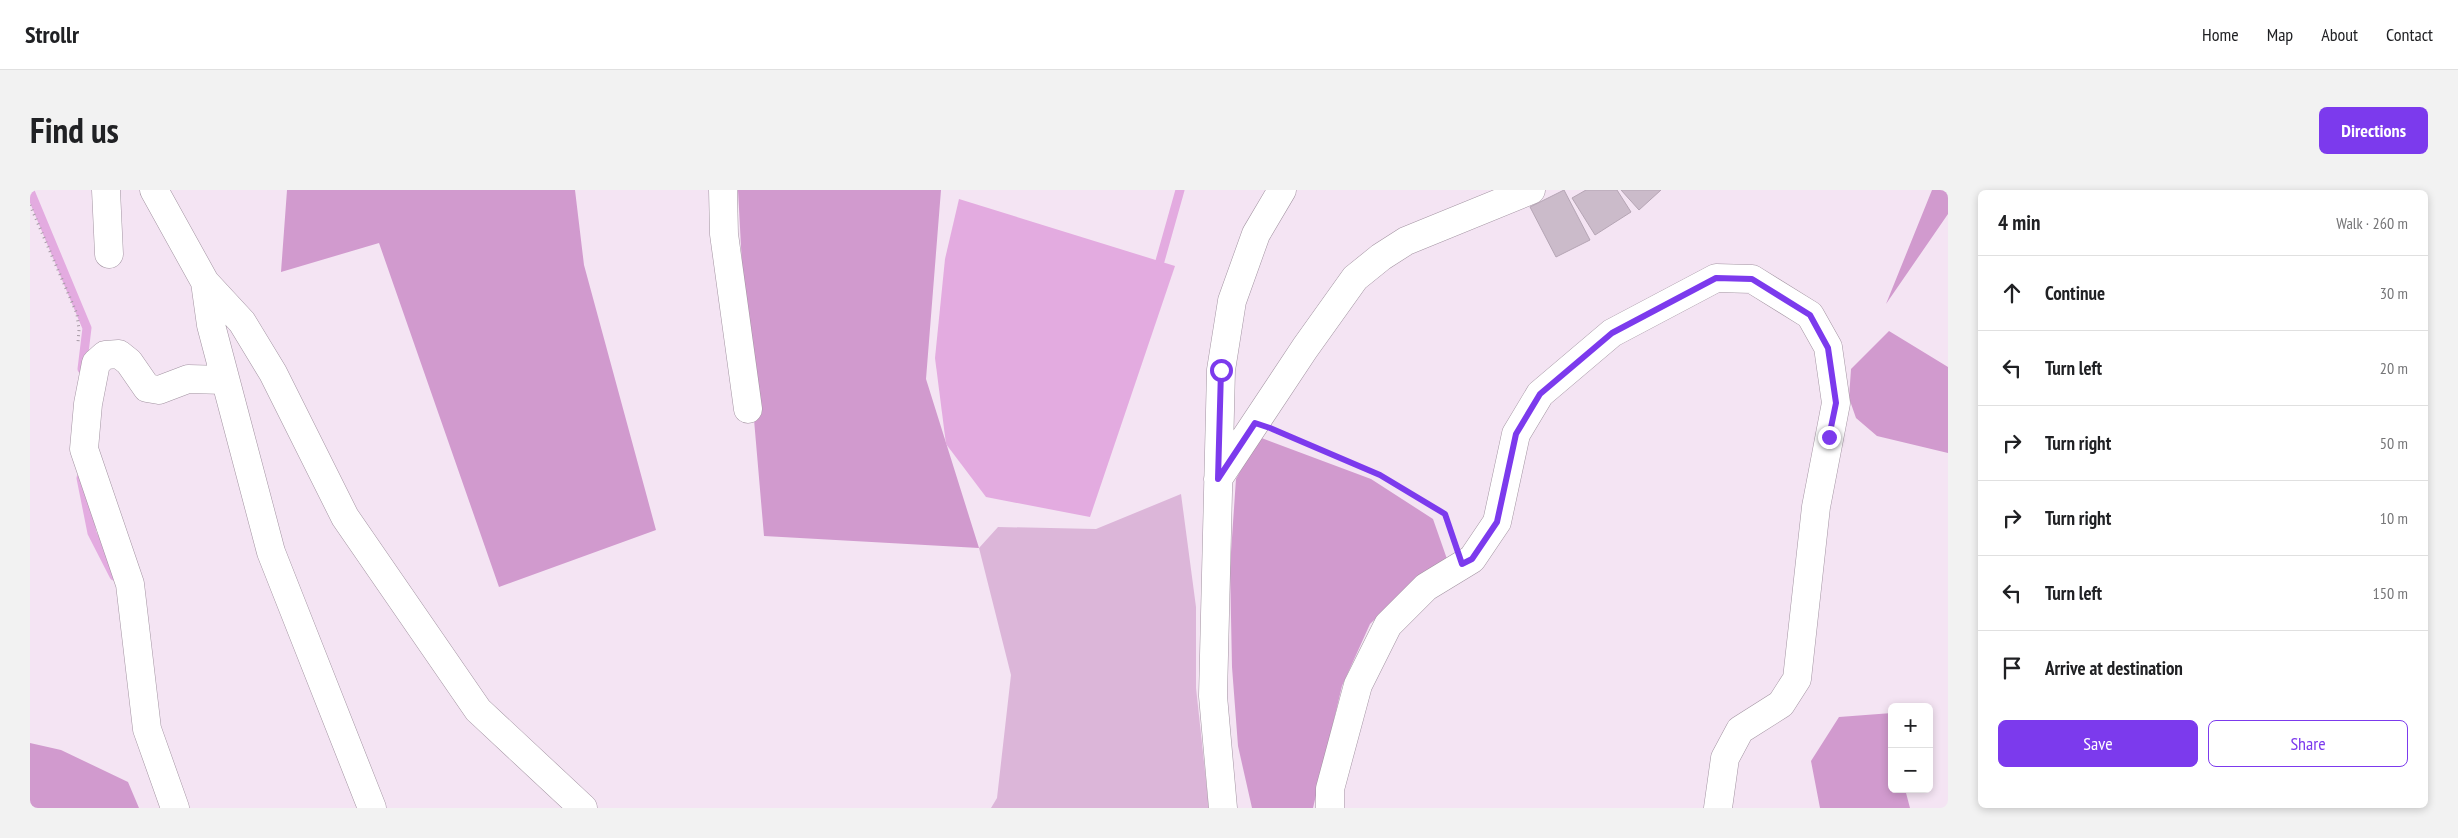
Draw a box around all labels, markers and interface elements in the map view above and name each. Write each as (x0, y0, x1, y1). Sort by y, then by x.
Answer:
text: Strollr (25, 19, 79, 50)
text: Home (2202, 23, 2239, 46)
text: Map (2267, 23, 2293, 46)
text: About (2321, 23, 2358, 46)
text: Contact (2386, 23, 2433, 46)
text: Find us (30, 107, 119, 153)
button: Directions (2319, 107, 2428, 154)
text: 4 min (1998, 209, 2040, 236)
text: Walk · 260 m (2336, 213, 2408, 233)
icon: ahead (1998, 279, 2026, 307)
text: Continue (2045, 281, 2105, 305)
text: 30 m (2380, 283, 2408, 303)
icon: left (1998, 354, 2026, 382)
text: Turn left (2045, 356, 2102, 380)
text: 20 m (2380, 358, 2408, 378)
route start (1210, 359, 1233, 382)
route end (1818, 426, 1841, 449)
icon: right (1998, 429, 2026, 457)
text: Turn right (2045, 431, 2111, 455)
text: 50 m (2380, 433, 2408, 453)
icon: right (1998, 504, 2026, 532)
text: Turn right (2045, 506, 2111, 530)
text: 10 m (2380, 508, 2408, 528)
icon: left (1998, 579, 2026, 607)
text: Turn left (2045, 581, 2102, 605)
text: 150 m (2373, 583, 2408, 603)
icon: arrive (1998, 654, 2026, 682)
text: Arrive at destination (2045, 656, 2183, 680)
map controls (1888, 703, 1933, 793)
button: + (1888, 703, 1933, 748)
button: Save (1998, 720, 2198, 767)
button: Share (2208, 720, 2408, 767)
button: − (1888, 748, 1933, 793)

